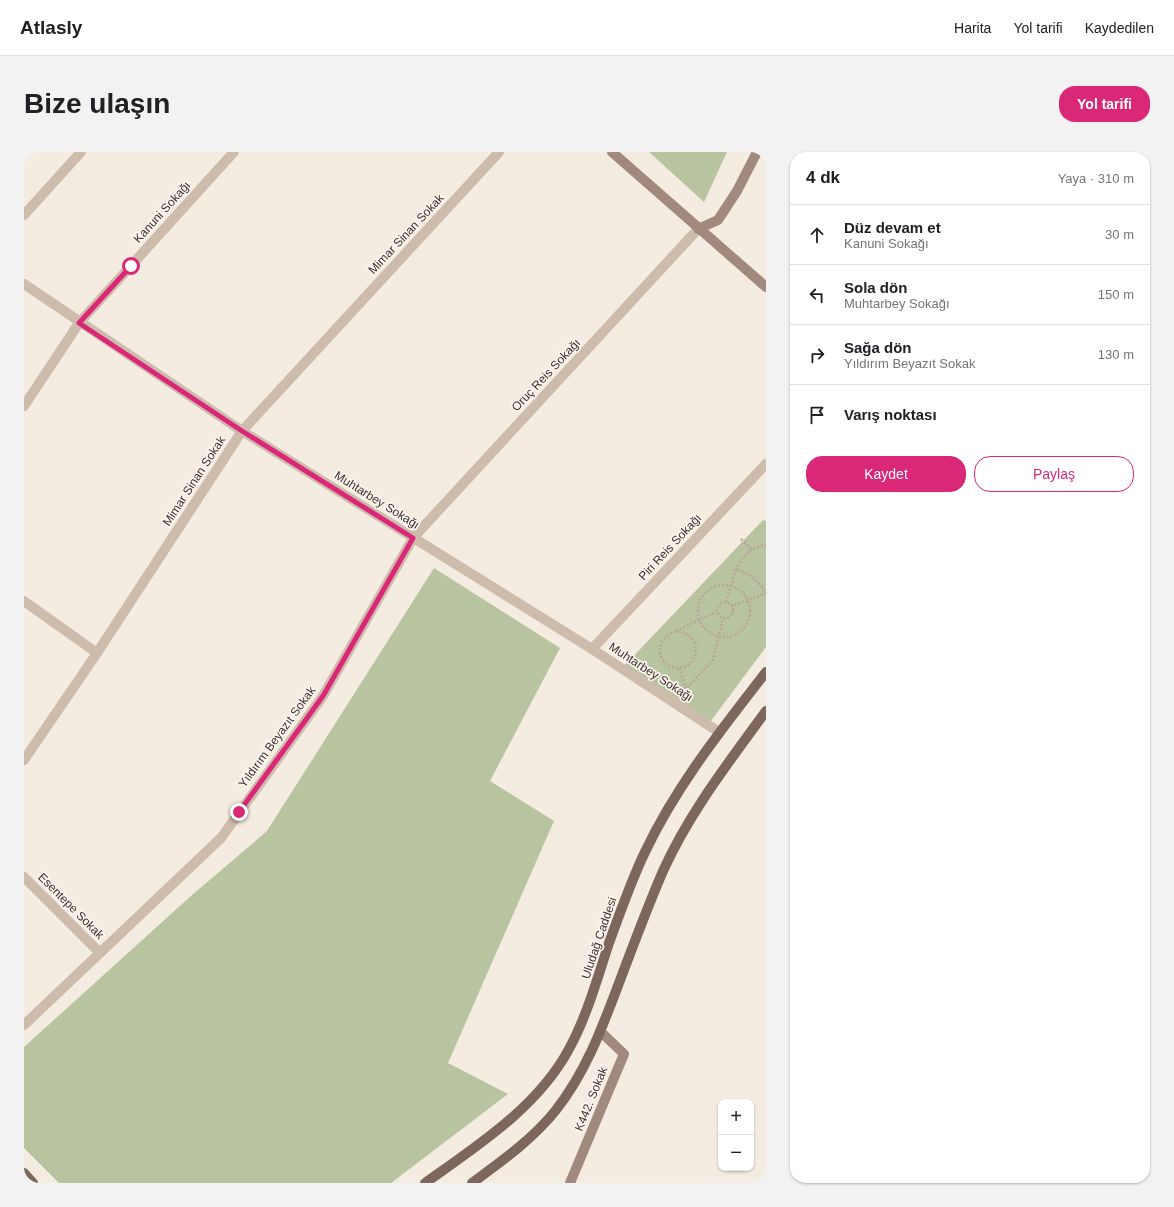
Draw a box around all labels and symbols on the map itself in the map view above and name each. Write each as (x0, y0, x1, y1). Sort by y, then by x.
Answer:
street label: Kanuni Sokağı (131, 178, 193, 246)
street label: Mimar Sinan Sokak (365, 190, 447, 277)
route start (122, 257, 140, 275)
street label: Oruç Reis Sokağı (509, 336, 583, 414)
street label: Mimar Sinan Sokak (160, 433, 229, 528)
street label: Muhtarbey Sokağı (332, 468, 422, 532)
street label: Piri Reis Sokağı (636, 511, 704, 583)
street label: Muhtarbey Sokağı (606, 640, 696, 704)
street label: Yıldırım Beyazıt Sokak (236, 683, 319, 790)
route end (230, 803, 248, 821)
street label: Esentepe Sokak (35, 870, 108, 943)
street label: Uludağ Caddesi (578, 895, 620, 981)
street label: K442. Sokak (572, 1064, 611, 1133)

